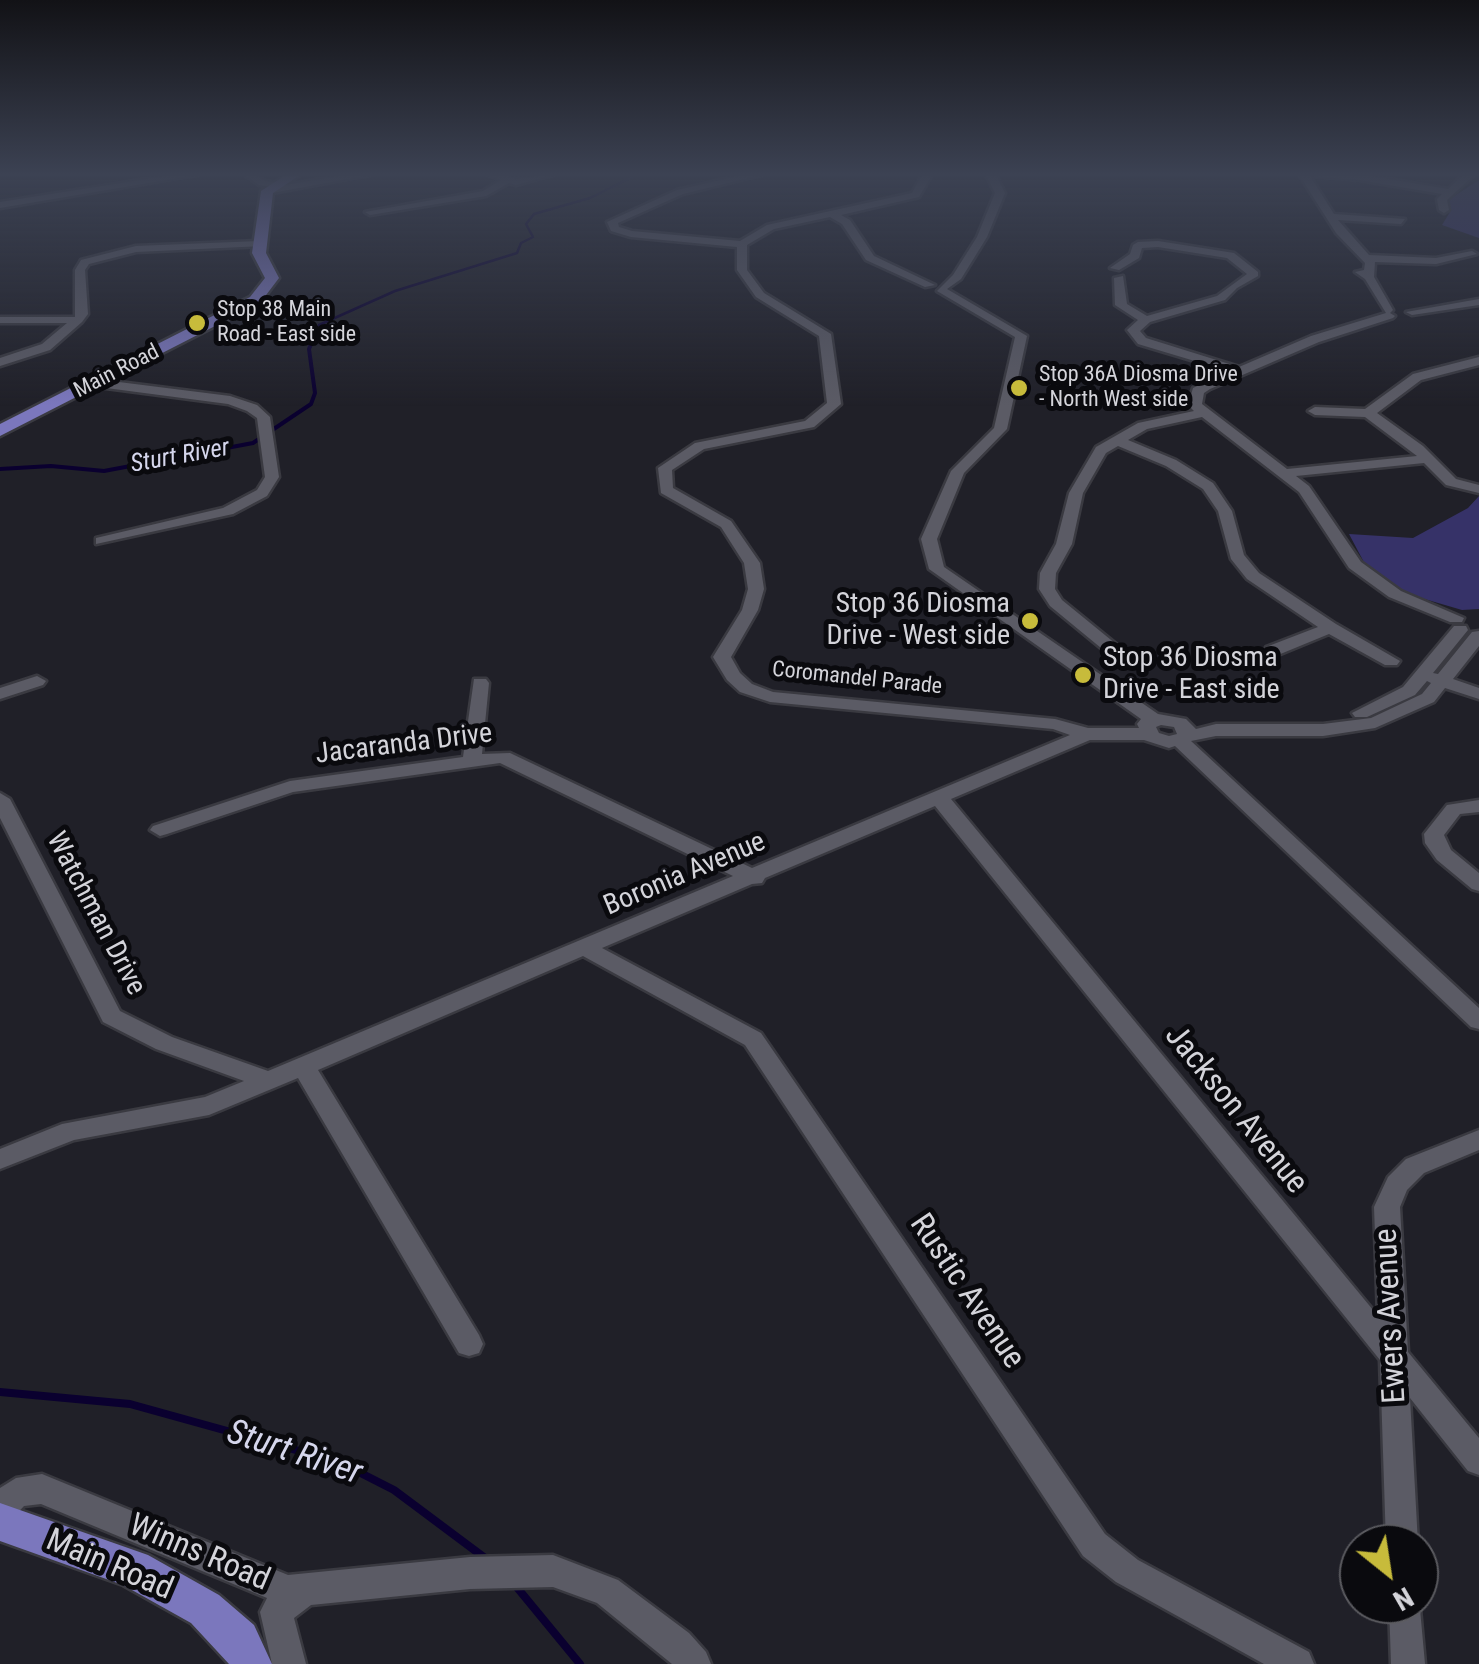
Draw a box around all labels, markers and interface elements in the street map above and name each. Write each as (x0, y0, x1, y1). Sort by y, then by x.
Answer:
place label: Stop 38 Main Road - East side (217, 297, 356, 348)
marker: Stop 38 Main Road - East side (186, 312, 208, 334)
street label: Main Road (70, 339, 164, 405)
place label: Stop 36A Diosma Drive - North West side (1039, 362, 1238, 414)
marker: Stop 36A Diosma Drive - North West side (1008, 377, 1030, 399)
water label: Sturt River (128, 434, 232, 480)
place label: Stop 36 Diosma Drive - West side (827, 588, 1010, 654)
marker: Stop 36 Diosma Drive - West side (1019, 610, 1041, 632)
place label: Stop 36 Diosma Drive - East side (1103, 642, 1280, 708)
street label: Coromandel Parade (771, 657, 943, 701)
marker: Stop 36 Diosma Drive - East side (1072, 664, 1094, 686)
street label: Jacaranda Drive (314, 717, 494, 773)
street label: Boronia Avenue (599, 826, 771, 924)
street label: Watchman Drive (38, 827, 152, 1001)
street label: Jackson Avenue (1155, 1018, 1315, 1202)
street label: Rustic Avenue (900, 1207, 1032, 1377)
street label: Ewers Avenue (1368, 1228, 1416, 1404)
water label: Sturt River (221, 1412, 367, 1496)
street label: Winns Road (123, 1507, 275, 1601)
street label: Main Road (40, 1522, 178, 1610)
north arrow (1339, 1524, 1439, 1624)
text: N (1388, 1580, 1419, 1617)

